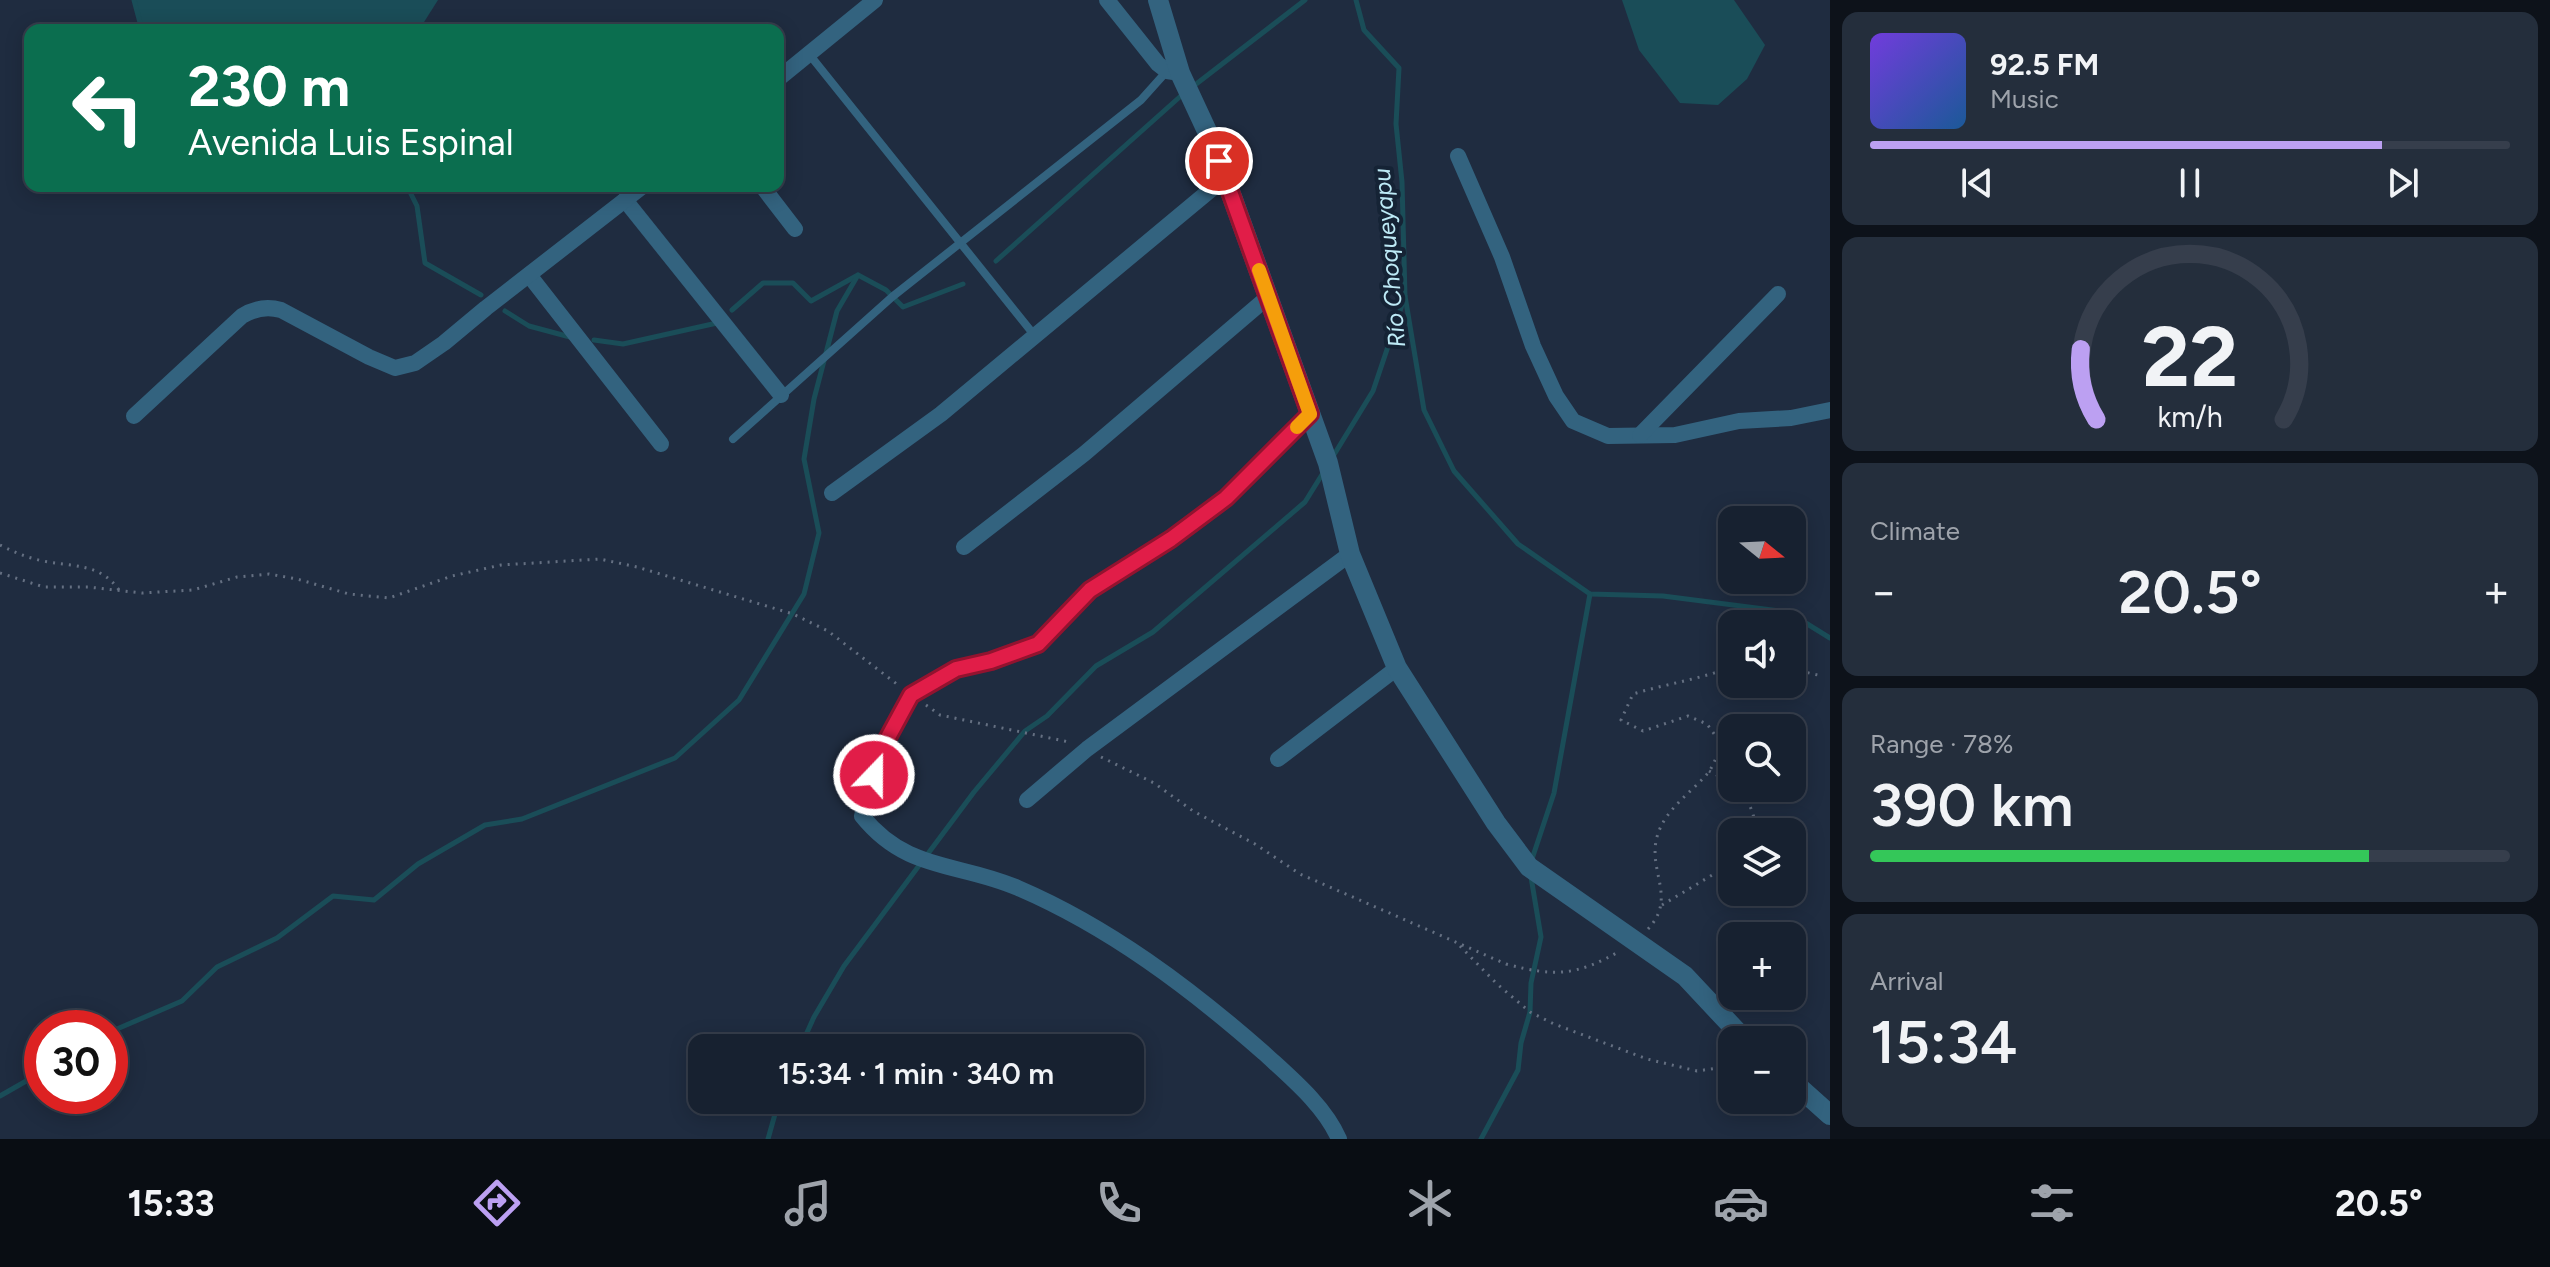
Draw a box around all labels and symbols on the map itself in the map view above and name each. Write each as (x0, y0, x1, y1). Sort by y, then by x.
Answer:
pin (1185, 127, 1253, 195)
water label: Río Choqueyapu (1367, 167, 1411, 349)
north arrow (1718, 506, 1806, 594)
position arrow (832, 733, 916, 817)
speed limit sign: 30 (24, 1010, 128, 1114)

